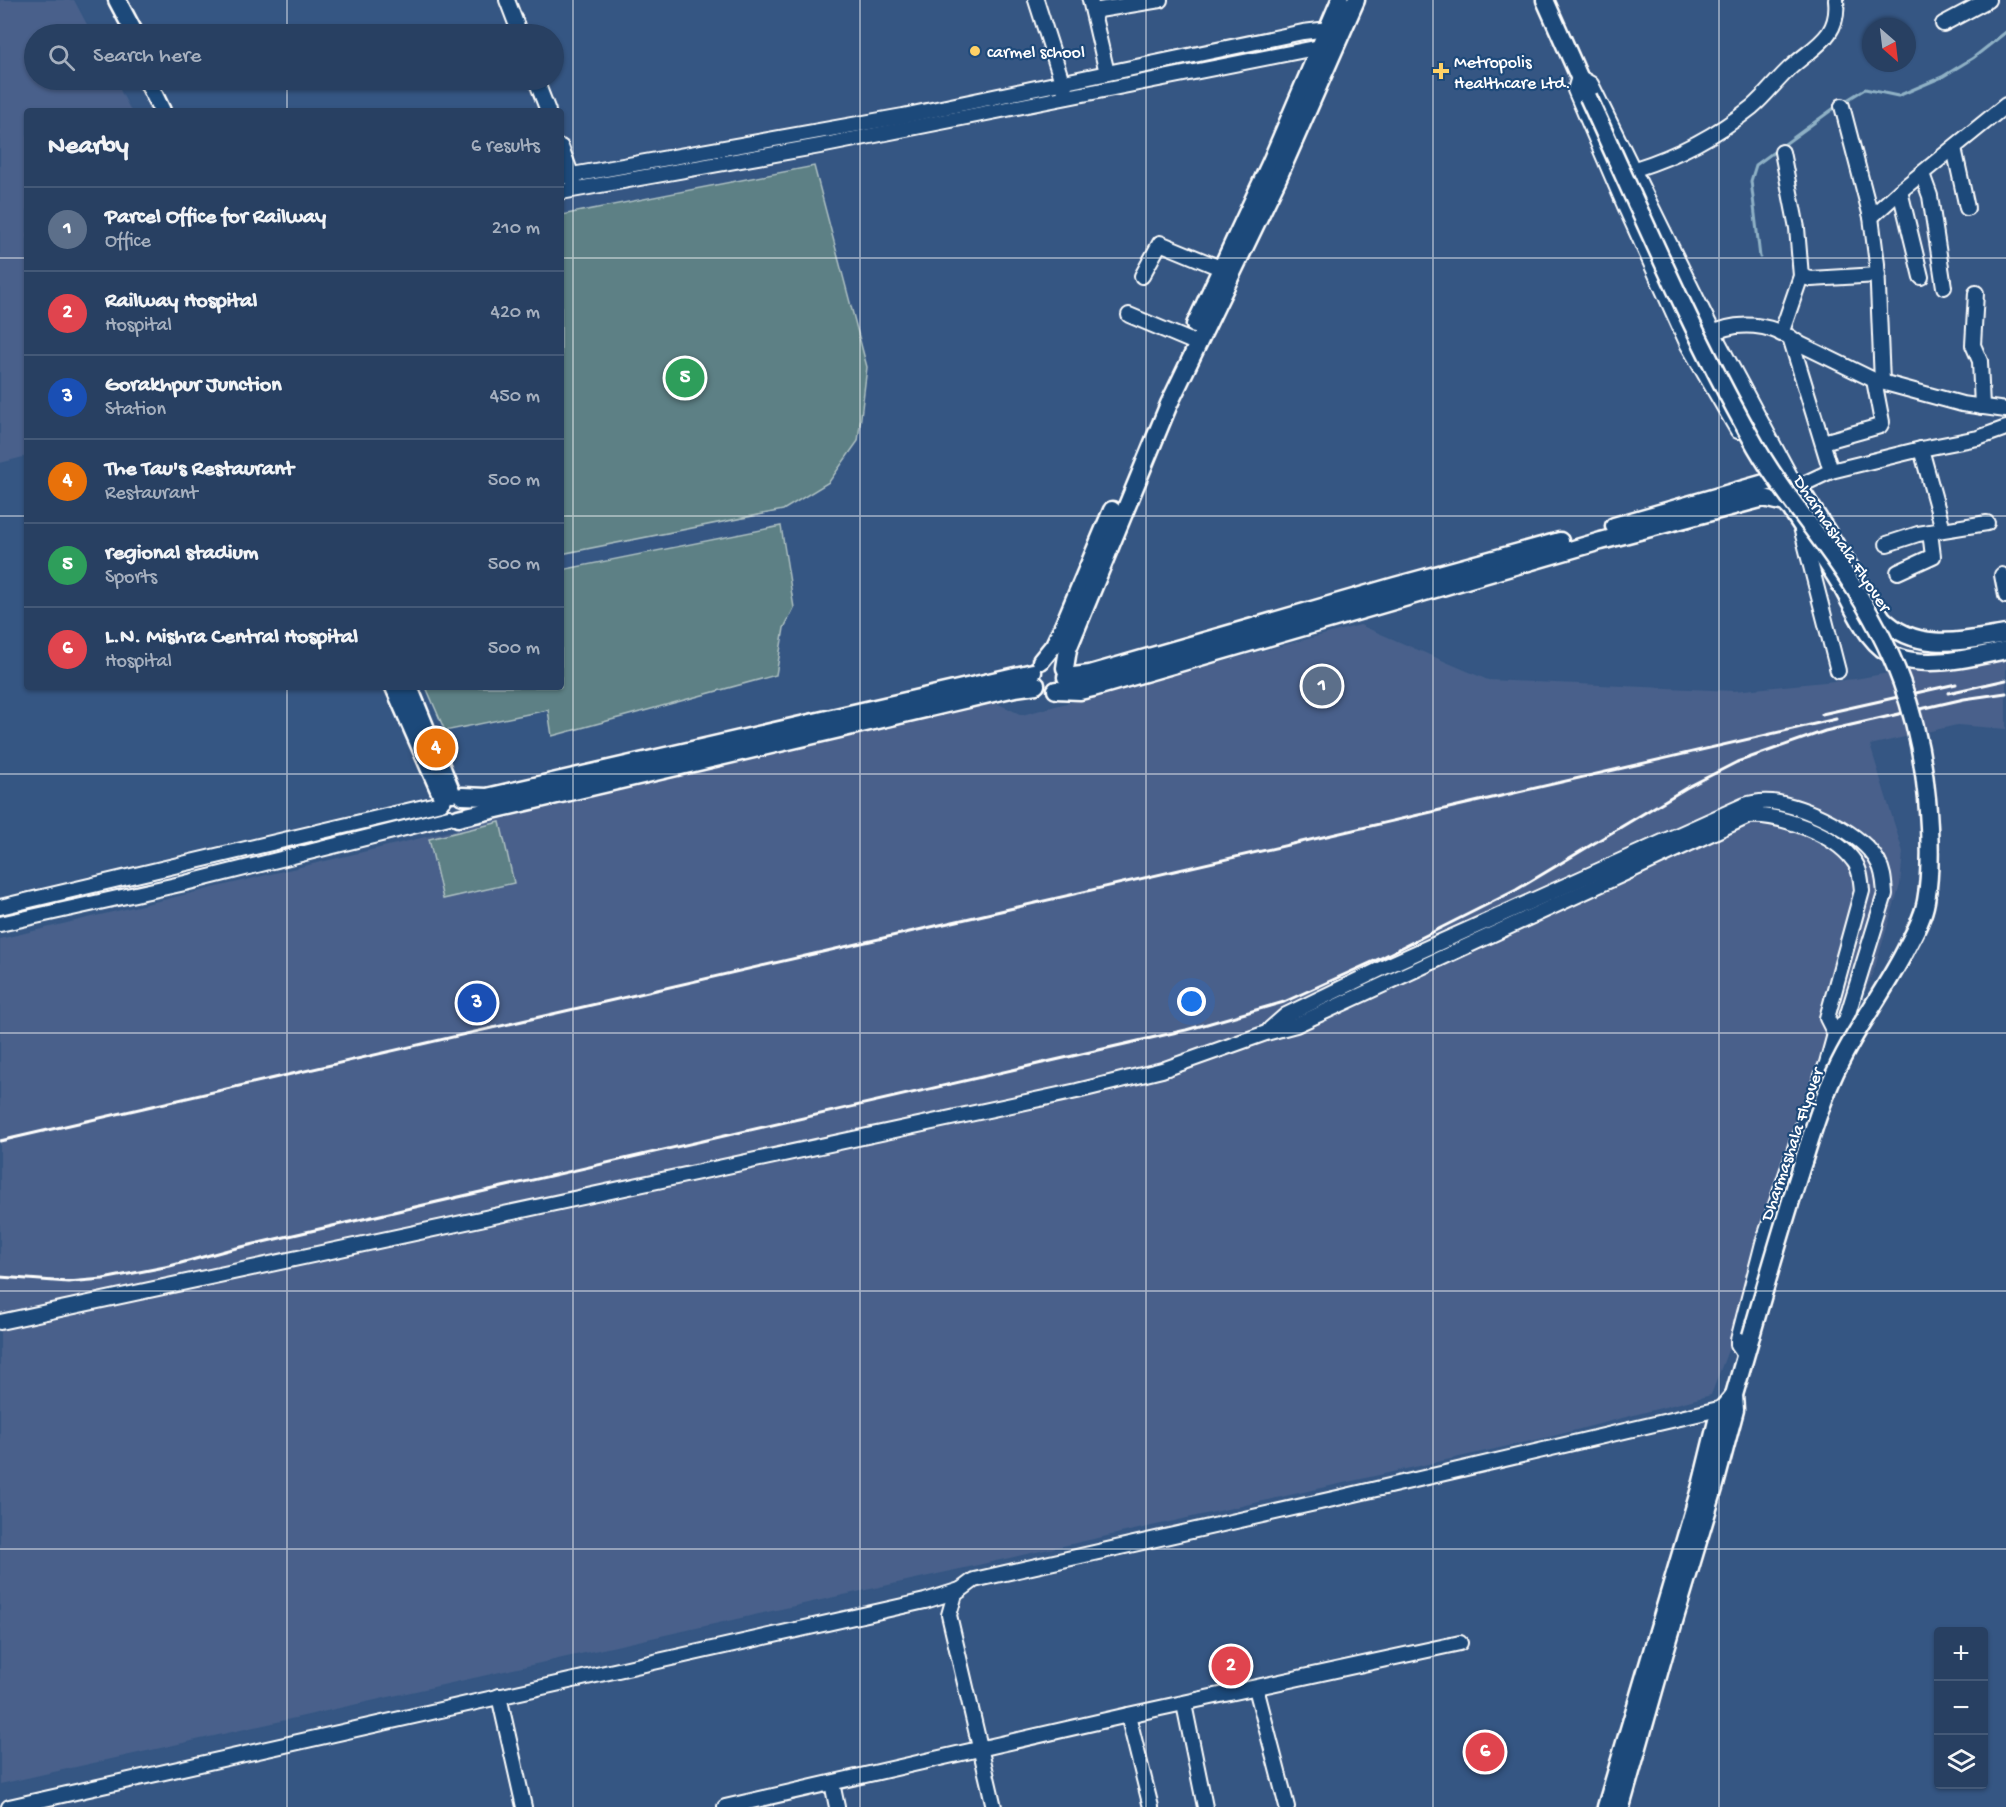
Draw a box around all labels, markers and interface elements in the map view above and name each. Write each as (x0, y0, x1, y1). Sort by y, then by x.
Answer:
north arrow (1862, 18, 1916, 72)
search box (24, 24, 564, 90)
icon: search (45, 41, 78, 74)
place label: carmel school (987, 43, 1085, 64)
text: Search here (93, 44, 201, 70)
marker: carmel school (968, 44, 982, 58)
place label: Metropolis Healthcare Ltd. (1454, 53, 1571, 95)
marker: Metropolis Healthcare Ltd. (1432, 62, 1450, 80)
text: Nearby (48, 132, 129, 163)
text: 6 results (471, 136, 540, 159)
text: Parcel Office for Railway (105, 205, 326, 231)
text: 1 (63, 218, 72, 241)
text: 210 m (492, 218, 540, 241)
text: Office (105, 231, 151, 254)
text: Railway Hospital (105, 289, 257, 315)
text: 2 (63, 302, 72, 325)
text: 420 m (490, 302, 540, 325)
text: Hospital (105, 315, 172, 338)
pin: 5 (666, 356, 704, 400)
text: Gorakhpur Junction (105, 373, 282, 399)
text: 3 (62, 386, 73, 409)
text: 450 m (490, 386, 540, 409)
text: Station (105, 399, 166, 422)
text: The Tau's Restaurant (105, 457, 294, 483)
text: 4 (63, 470, 72, 493)
text: 500 m (488, 470, 540, 493)
street label: Dharmashala Flyover (1787, 471, 1895, 618)
text: Restaurant (105, 483, 198, 506)
text: regional stadium (105, 541, 258, 567)
text: 5 (62, 554, 73, 577)
text: 500 m (488, 554, 540, 577)
text: Sports (105, 567, 157, 590)
text: L.N. Mishra Central Hospital (105, 625, 358, 651)
text: 6 (62, 638, 73, 661)
text: 500 m (488, 638, 540, 661)
text: Hospital (105, 651, 172, 674)
pin: 1 (1302, 664, 1342, 708)
pin: 4 (416, 726, 456, 771)
pin: 3 (458, 980, 496, 1026)
your location (1177, 987, 1206, 1016)
street label: Dharmashala Flyover (1757, 1064, 1830, 1225)
map controls (1934, 1627, 1988, 1789)
button: + (1934, 1627, 1988, 1681)
pin: 2 (1212, 1644, 1250, 1688)
button: − (1934, 1681, 1988, 1735)
pin: 6 (1466, 1730, 1504, 1774)
button: layers (1934, 1735, 1988, 1789)

